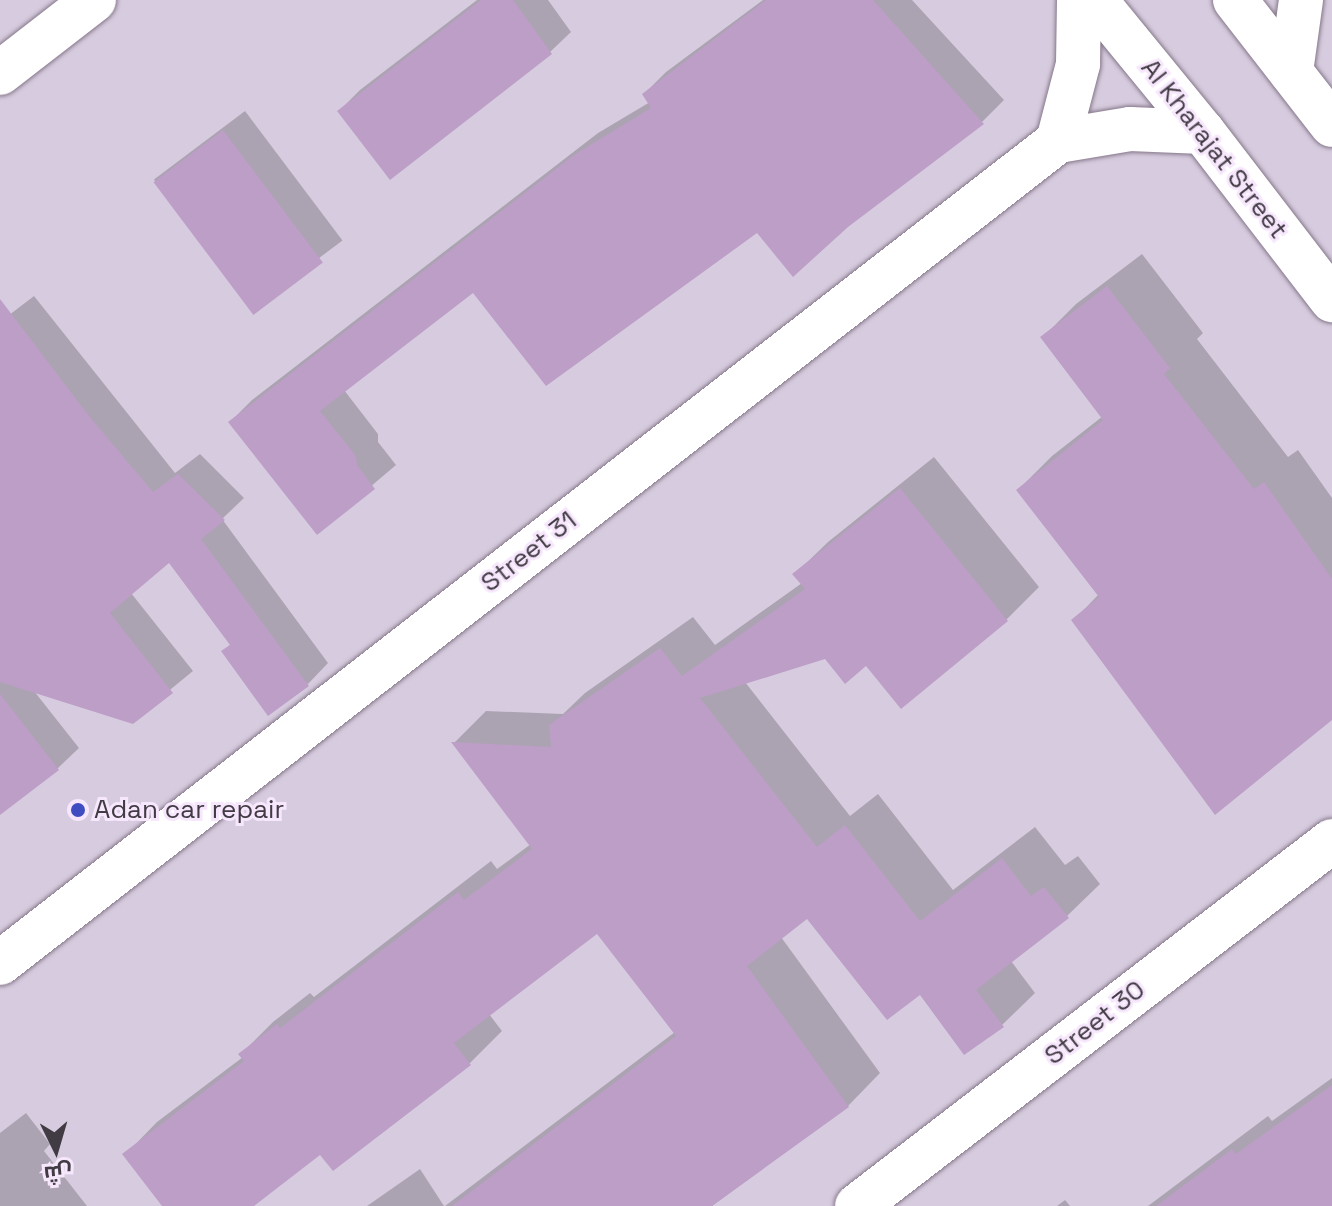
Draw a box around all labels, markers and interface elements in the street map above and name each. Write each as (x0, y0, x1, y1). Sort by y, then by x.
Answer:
street label: Al Kharajat Street (1134, 53, 1294, 245)
street label: Street 31 (475, 505, 583, 599)
place label: Adan car repair (94, 794, 284, 826)
marker: Adan car repair (69, 801, 87, 819)
street label: Street 30 (1039, 974, 1151, 1072)
north arrow (16, 1110, 96, 1190)
text: ش (43, 1159, 73, 1189)

